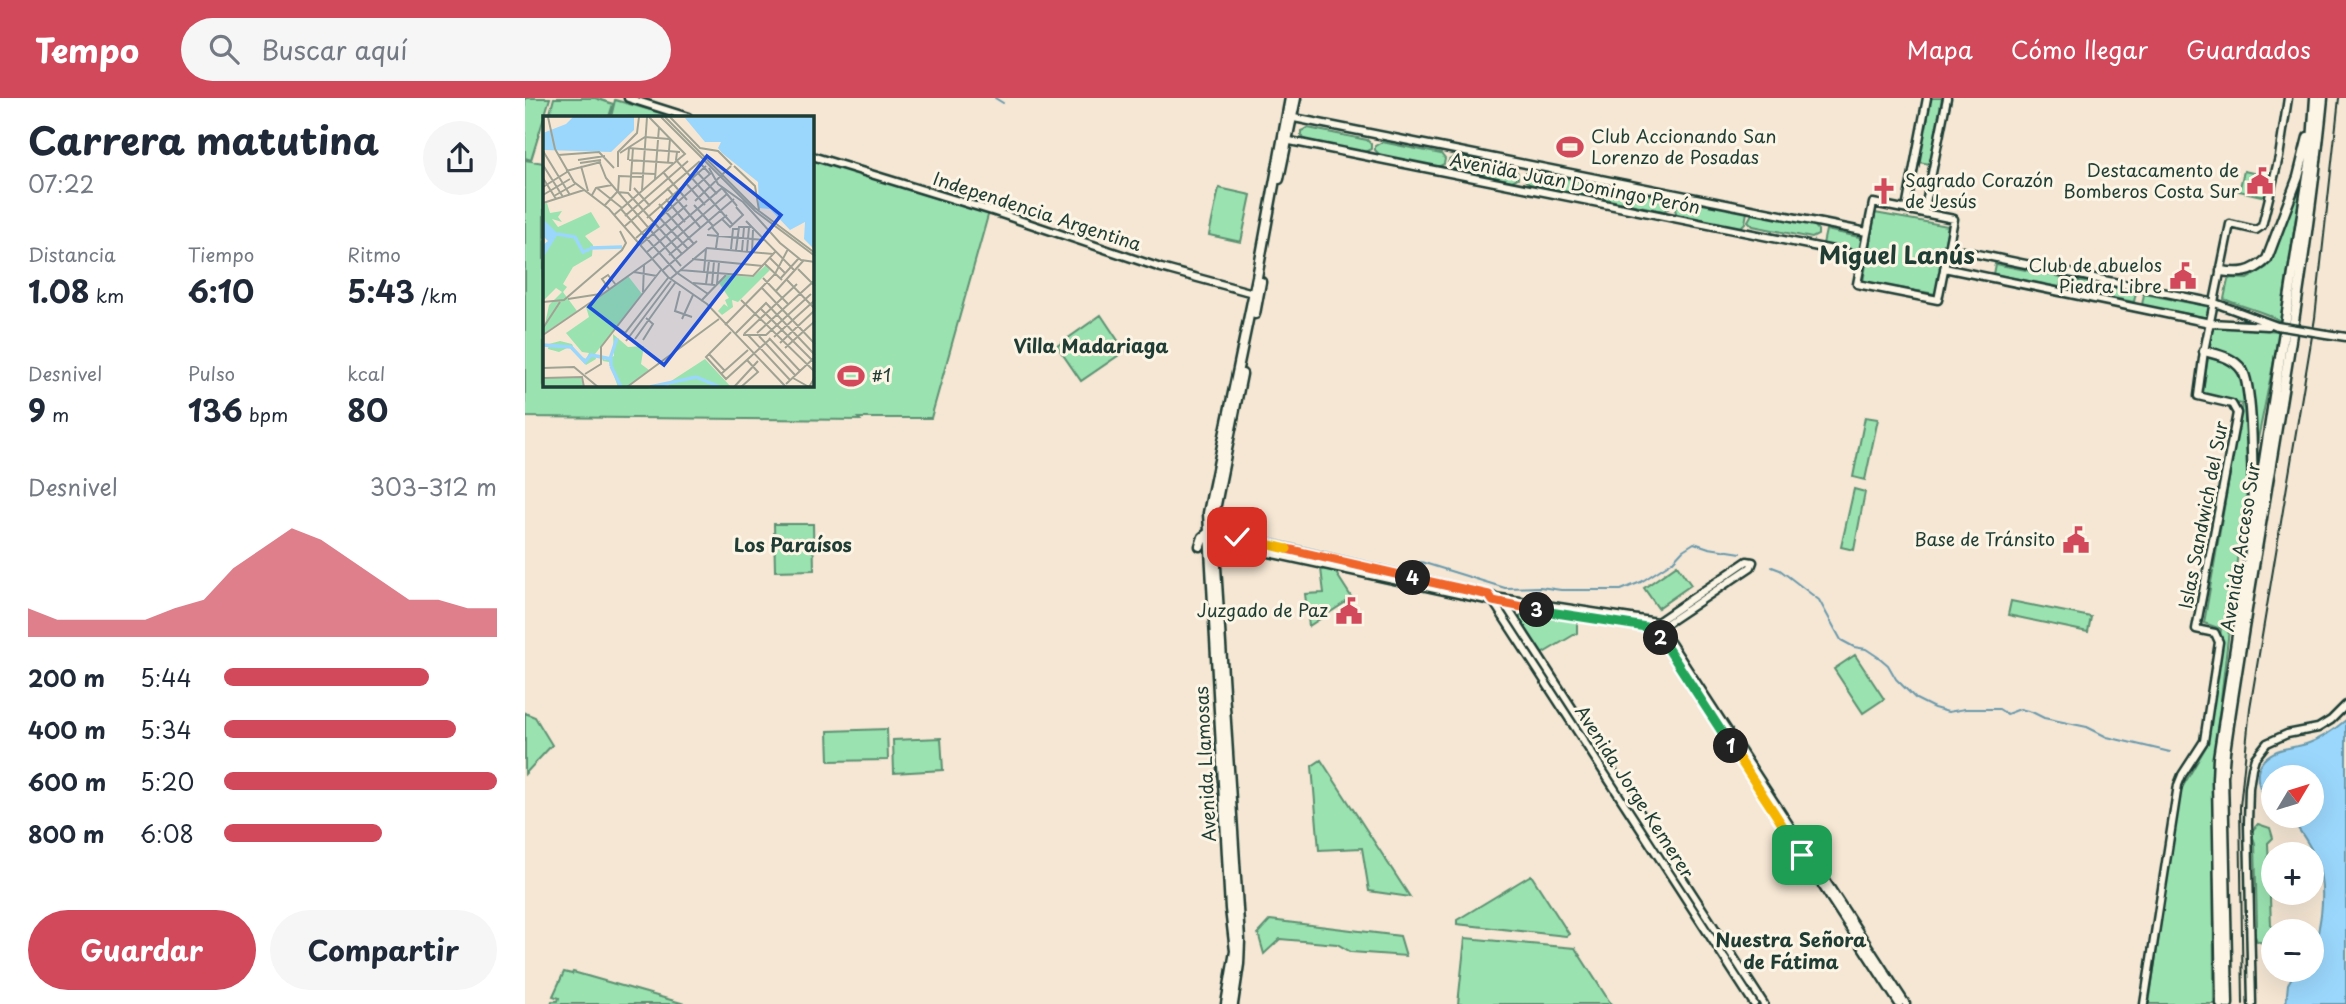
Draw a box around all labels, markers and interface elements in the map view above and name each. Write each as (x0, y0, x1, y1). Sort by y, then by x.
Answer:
search box (181, 18, 671, 81)
text: Tempo (35, 24, 139, 74)
icon: search (205, 30, 243, 68)
text: Buscar aquí (261, 30, 408, 69)
text: Mapa (1907, 31, 1973, 67)
text: Cómo llegar (2011, 31, 2148, 67)
text: Guardados (2186, 31, 2311, 67)
text: Carrera matutina (28, 111, 379, 168)
inset map (543, 116, 814, 387)
button: share (423, 121, 497, 195)
place label: Club Accionando San Lorenzo de Posadas (1591, 122, 1776, 170)
sports icon: Club Accionando San Lorenzo de Posadas (1555, 132, 1585, 162)
street label: Avenida Juan Domingo Perón (1448, 145, 1703, 220)
place label: Destacamento de Bomberos Costa Sur (2063, 156, 2240, 204)
street label: Independencia Argentina (930, 164, 1146, 257)
text: 07:22 (28, 166, 94, 201)
place label: Sagrado Corazón de Jesús (1905, 166, 2054, 214)
public building icon: Destacamento de Bomberos Costa Sur (2245, 166, 2275, 196)
church icon: Sagrado Corazón de Jesús (1869, 176, 1899, 206)
district label: Miguel Lanús (1819, 236, 1975, 272)
text: Distancia (28, 240, 116, 268)
text: Tiempo (188, 240, 254, 268)
text: Ritmo (347, 240, 401, 268)
place label: Club de abuelos Piedra Libre (2028, 251, 2162, 299)
public building icon: Club de abuelos Piedra Libre (2168, 261, 2198, 291)
text: 1.08 (28, 268, 89, 313)
text: 6:10 (188, 268, 254, 313)
text: 5:43 (347, 268, 415, 313)
text: km (89, 281, 124, 309)
text: /km (415, 281, 457, 309)
district label: Villa Madariaga (1013, 331, 1169, 359)
text: Desnivel (28, 359, 102, 387)
text: Pulso (188, 359, 235, 387)
text: kcal (347, 359, 385, 387)
sports icon: #1 (836, 361, 866, 391)
place label: #1 (872, 361, 891, 388)
text: 9 (28, 387, 46, 432)
text: 136 (188, 387, 243, 432)
text: 80 (347, 387, 388, 432)
text: m (46, 400, 69, 428)
text: bpm (243, 400, 288, 428)
street label: Islas Sandwich del Sur (2171, 418, 2234, 611)
street label: Avenida Acceso Sur (2213, 459, 2266, 633)
text: Desnivel (28, 469, 118, 504)
text: 303–312 m (370, 469, 497, 504)
pin (1207, 507, 1267, 567)
icon: check (1218, 518, 1256, 556)
place label: Base de Tránsito (1914, 525, 2055, 552)
public building icon: Base de Tránsito (2061, 525, 2091, 555)
district label: Los Paraísos (734, 530, 852, 558)
pin: 4 (1395, 560, 1431, 596)
text: 4 (1406, 563, 1419, 591)
pin: 3 (1520, 592, 1555, 628)
text: 3 (1530, 595, 1543, 623)
place label: Juzgado de Paz (1197, 596, 1328, 623)
public building icon: Juzgado de Paz (1334, 596, 1364, 626)
pin: 2 (1643, 620, 1679, 656)
text: 2 (1654, 623, 1667, 651)
text: 200 m (28, 660, 105, 695)
text: 5:44 (140, 660, 192, 695)
street label: Avenida Llamosas (1187, 686, 1222, 843)
street label: Avenida Jorge Kemerer (1569, 699, 1702, 884)
text: 400 m (28, 712, 106, 747)
text: 5:34 (140, 712, 192, 747)
pin: 1 (1713, 728, 1749, 764)
text: 1 (1726, 731, 1735, 759)
text: 600 m (28, 764, 106, 799)
text: 5:20 (140, 764, 194, 799)
north arrow (2261, 765, 2324, 828)
map controls (2261, 765, 2324, 982)
text: 800 m (28, 816, 105, 851)
text: 6:08 (140, 816, 194, 851)
pin (1772, 825, 1832, 885)
icon: arrive (1783, 836, 1821, 874)
button: + (2261, 842, 2324, 905)
button: Guardar (28, 910, 256, 990)
button: Compartir (270, 910, 497, 990)
button: − (2261, 919, 2324, 982)
district label: Nuestra Señora de Fátima (1716, 925, 1867, 975)

